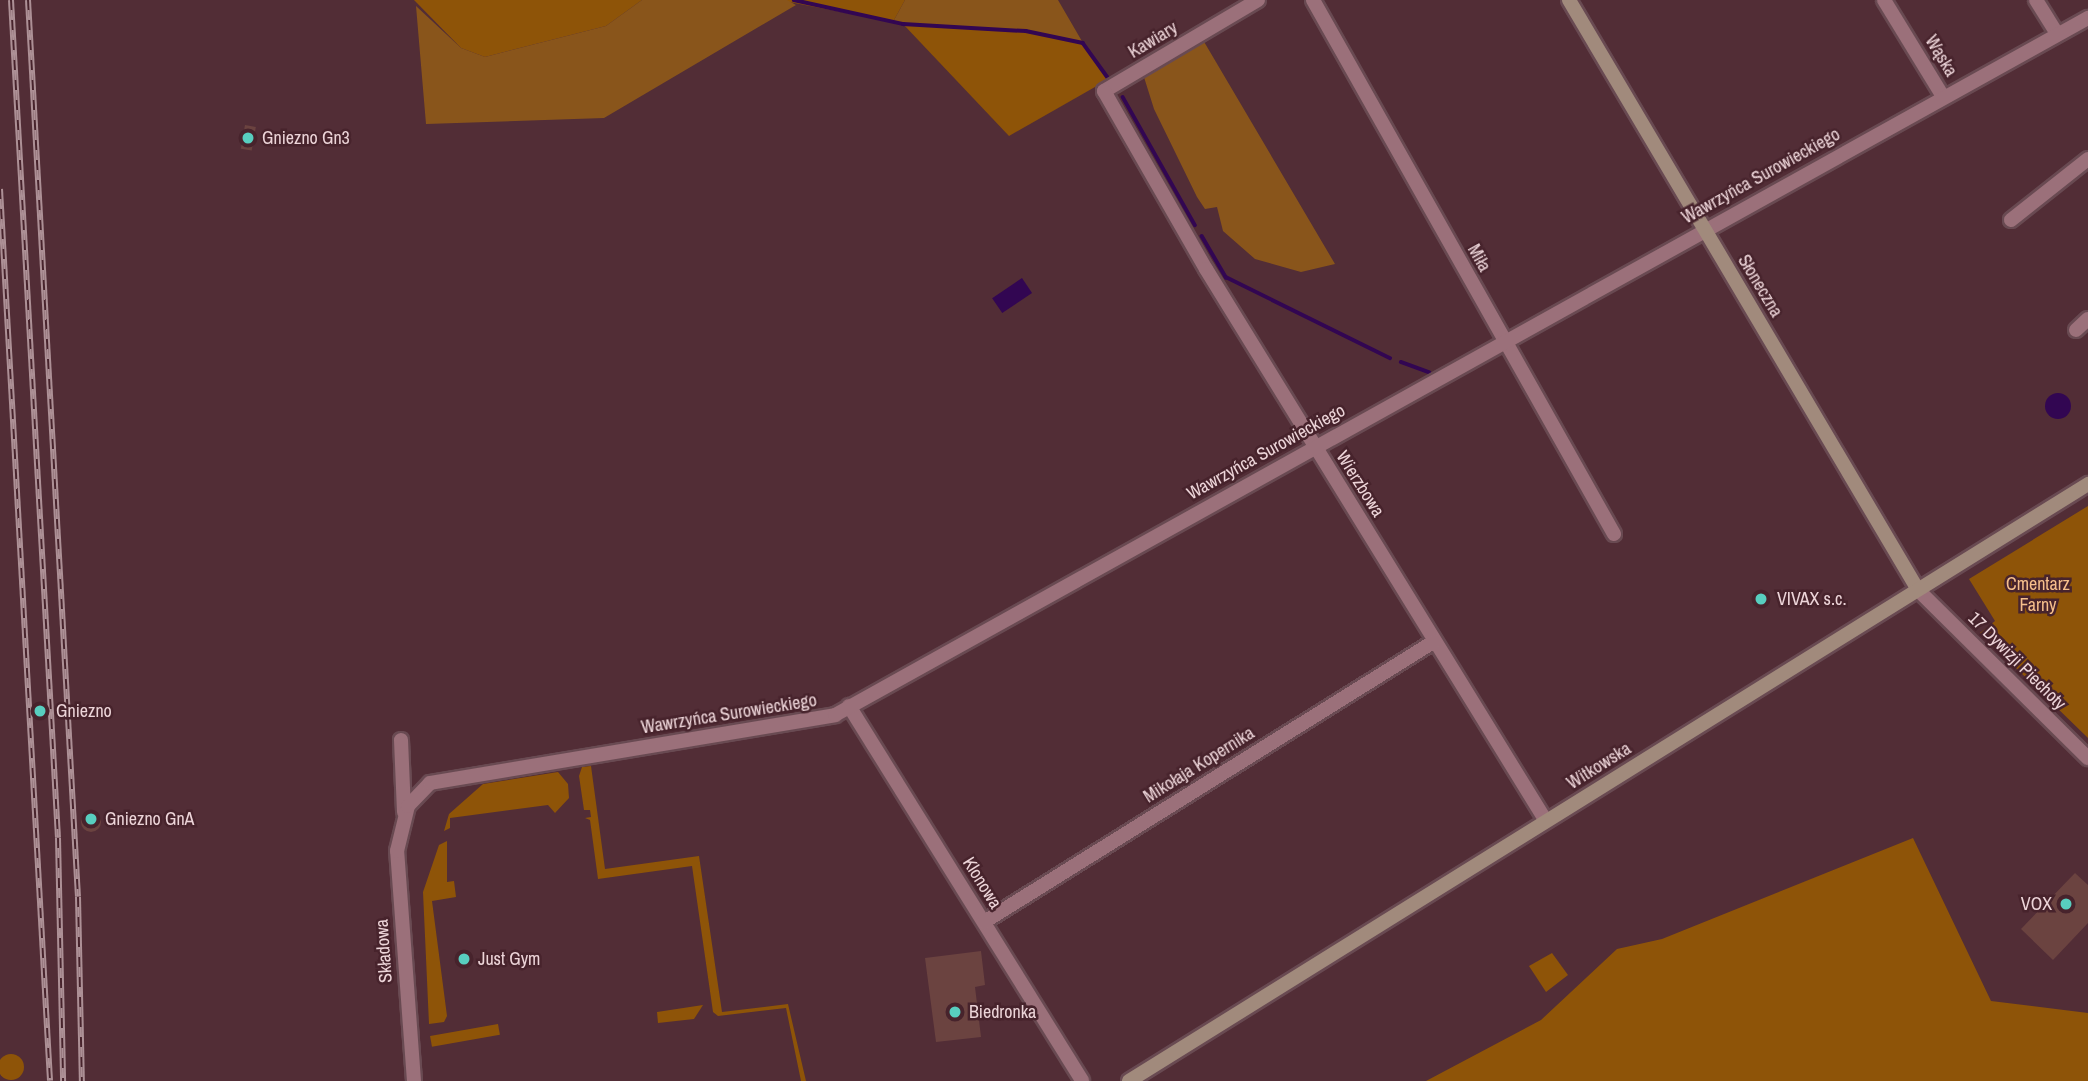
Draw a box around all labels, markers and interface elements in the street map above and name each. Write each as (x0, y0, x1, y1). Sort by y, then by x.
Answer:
street label: Kawiary (1125, 17, 1181, 63)
street label: Wąska (1920, 31, 1962, 81)
street label: Wawrzyńca Surowieckiego (1678, 124, 1844, 228)
place label: Gniezno Gn3 (262, 127, 350, 149)
marker: Gniezno Gn3 (240, 130, 256, 146)
street label: Miła (1463, 241, 1495, 275)
street label: Słoneczna (1733, 251, 1787, 321)
street label: Wawrzyńca Surowieckiego (1183, 400, 1349, 504)
street label: Wierzbowa (1331, 447, 1389, 521)
park label: Cmentarz Farny (2006, 574, 2070, 616)
place label: VIVAX s.c. (1777, 588, 1846, 610)
marker: VIVAX s.c. (1751, 589, 1771, 609)
street label: 17 Dywizji Piechoty (1964, 608, 2070, 714)
street label: Wawrzyńca Surowieckiego (640, 689, 818, 739)
place label: Gniezno (56, 700, 112, 722)
marker: Gniezno (30, 701, 50, 721)
street label: Mikołaja Kopernika (1140, 722, 1258, 808)
street label: Witkowska (1563, 738, 1635, 794)
place label: Gniezno GnA (105, 808, 194, 830)
marker: Gniezno GnA (83, 811, 99, 827)
street label: Klonowa (958, 853, 1006, 913)
place label: VOX (2021, 893, 2052, 915)
marker: VOX (2058, 896, 2074, 912)
street label: Składowa (371, 918, 397, 984)
place label: Just Gym (478, 948, 540, 970)
marker: Just Gym (456, 951, 472, 967)
place label: Biedronka (969, 1001, 1036, 1023)
marker: Biedronka (947, 1004, 963, 1020)

